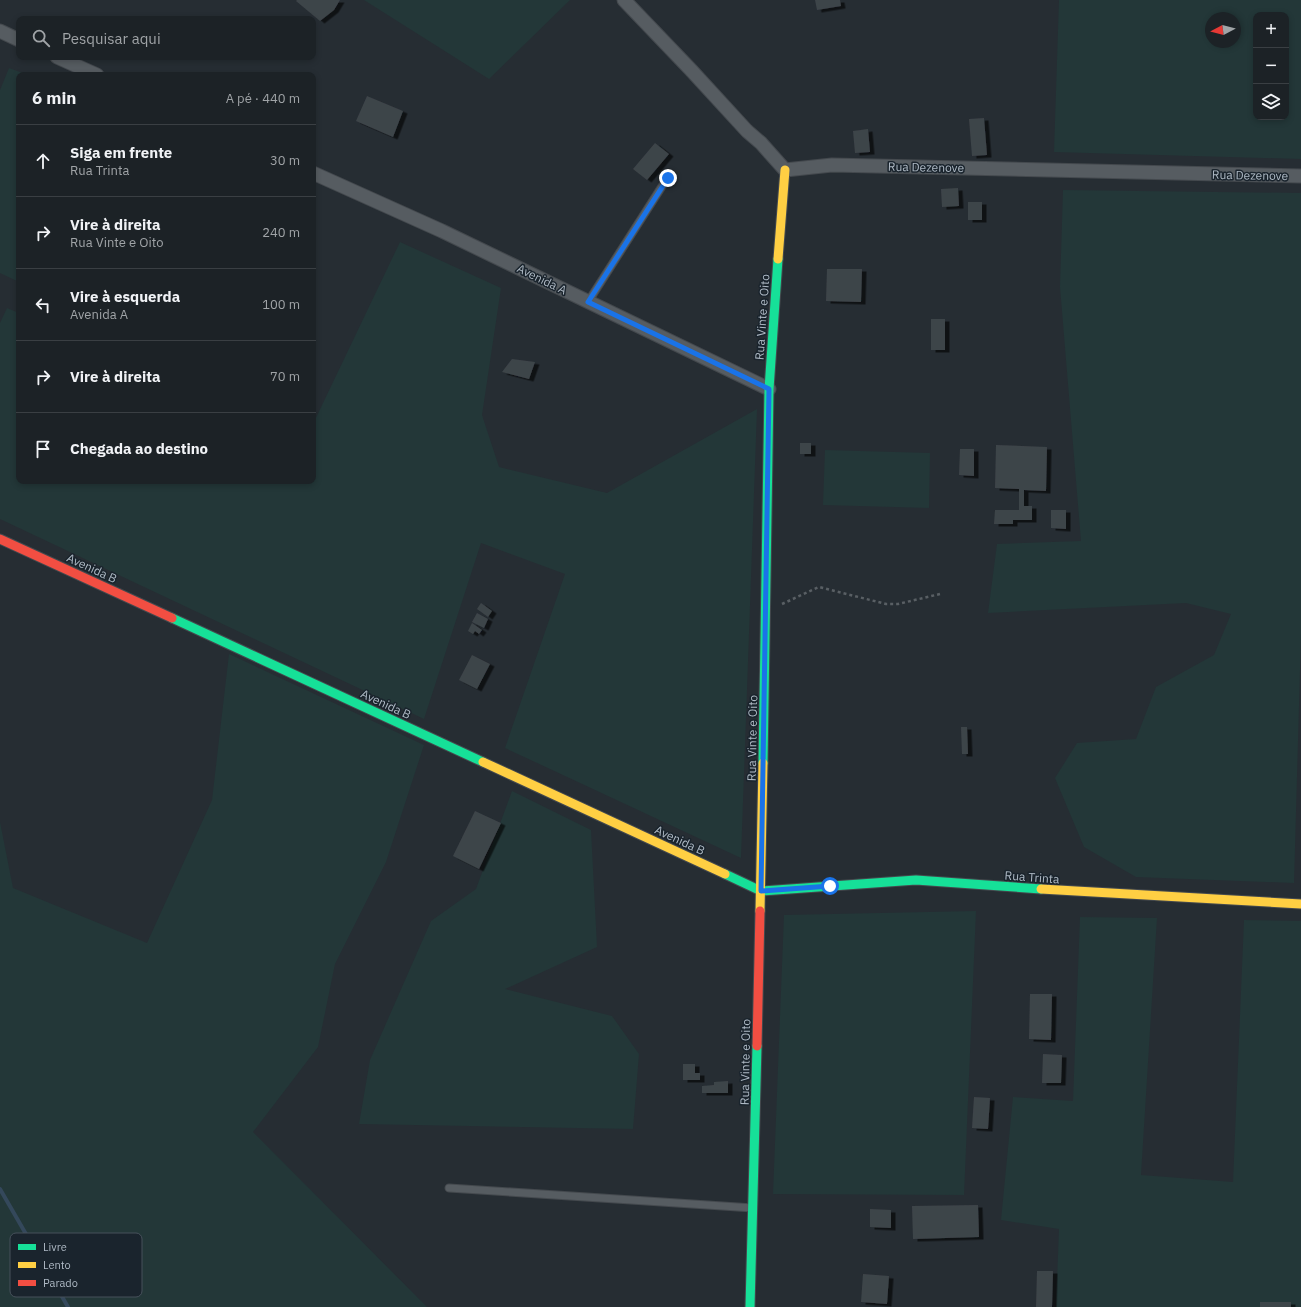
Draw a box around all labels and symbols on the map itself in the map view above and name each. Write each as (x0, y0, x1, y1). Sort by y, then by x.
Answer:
north arrow (1205, 12, 1241, 48)
street label: Rua Dezenove (888, 159, 965, 175)
street label: Rua Dezenove (1212, 167, 1289, 183)
route end (659, 169, 677, 187)
street label: Avenida A (515, 261, 570, 298)
street label: Rua Vinte e Oito (752, 273, 773, 361)
street label: Avenida B (64, 550, 120, 586)
street label: Avenida B (358, 686, 414, 722)
street label: Rua Vinte e Oito (744, 694, 760, 781)
street label: Avenida B (652, 822, 708, 858)
street label: Rua Trinta (1004, 868, 1060, 886)
route start (821, 877, 839, 895)
street label: Rua Vinte e Oito (737, 1018, 753, 1105)
legend (10, 1233, 142, 1297)
text: Livre (43, 1240, 67, 1254)
text: Lento (43, 1258, 71, 1272)
text: Parado (43, 1276, 78, 1290)

